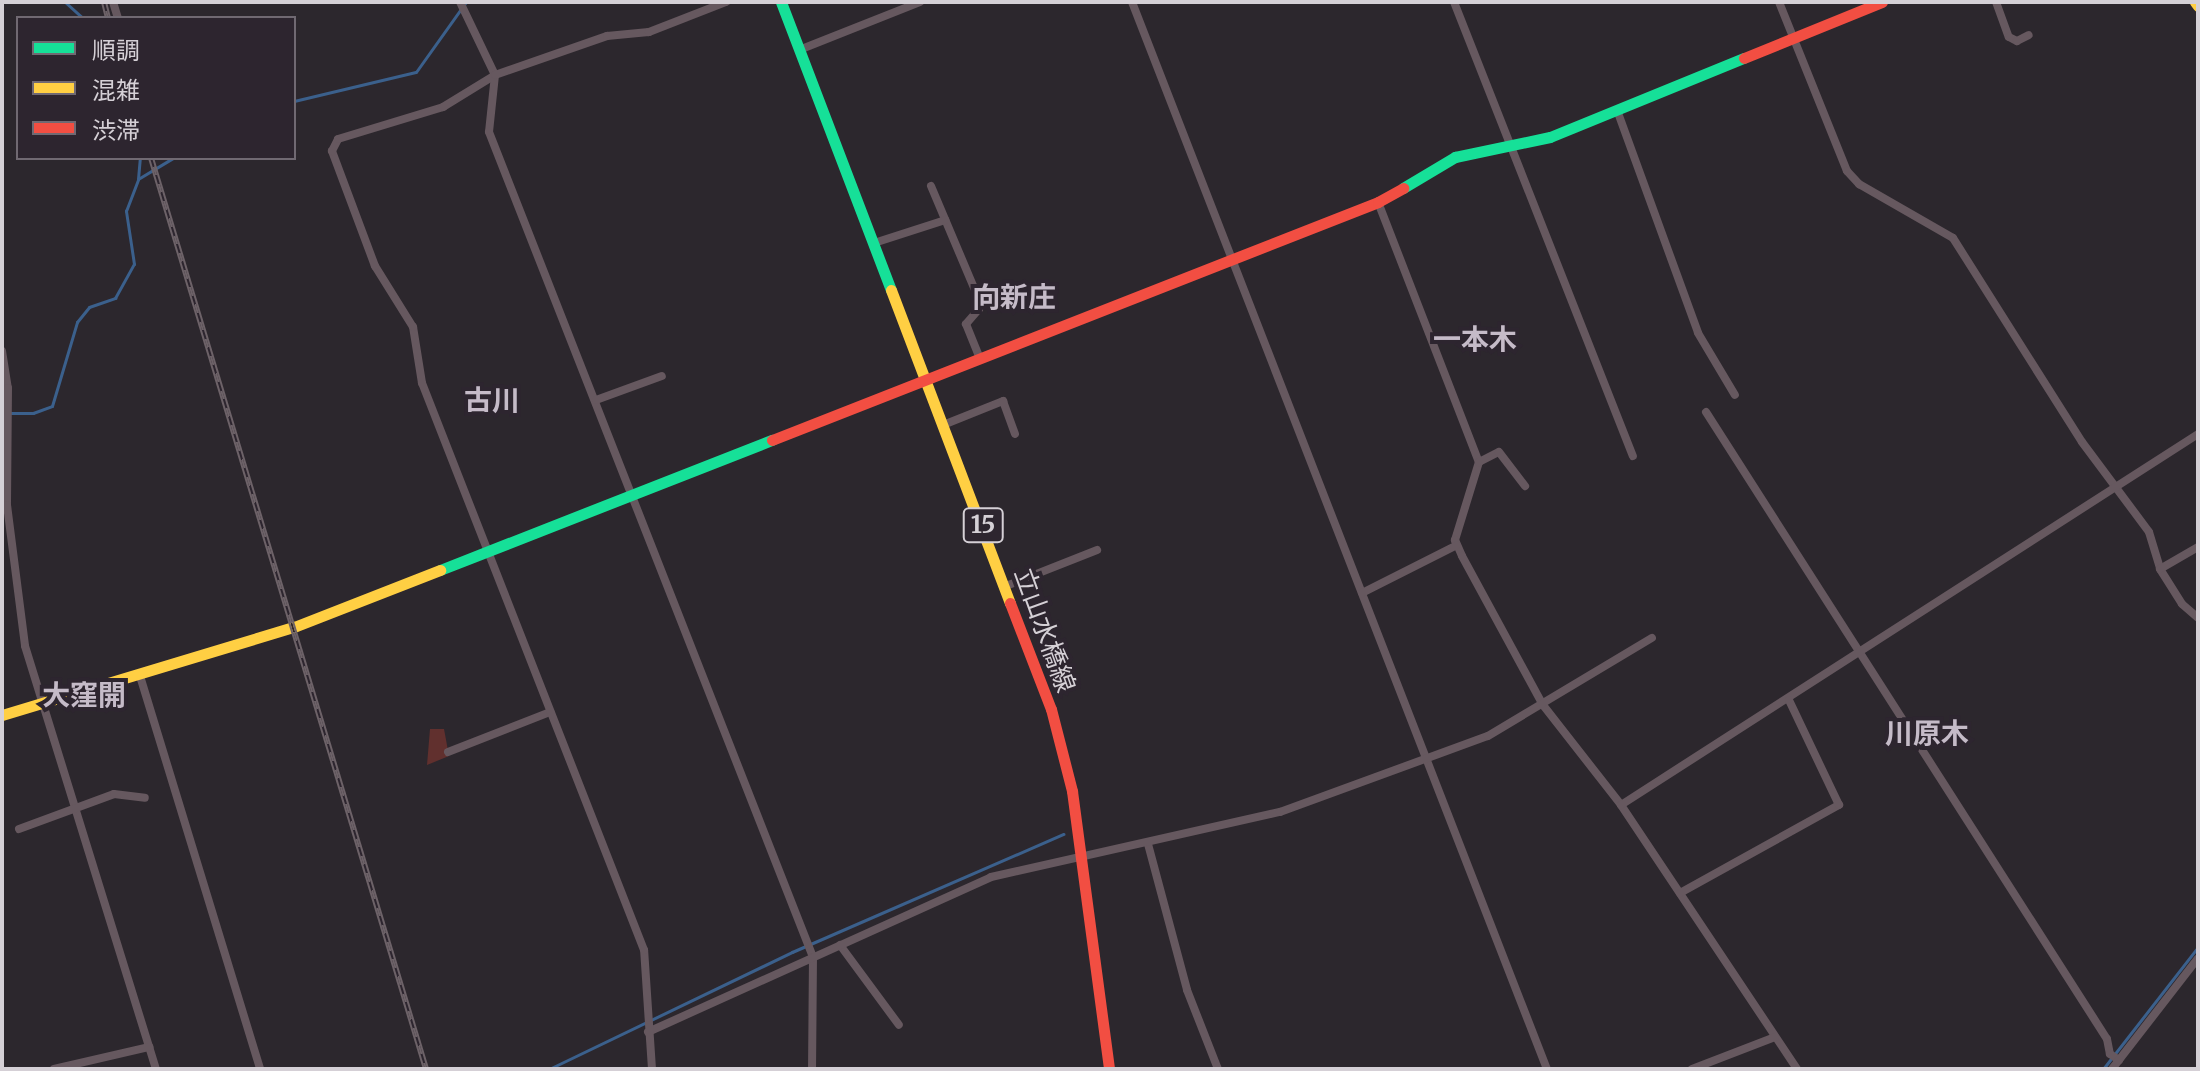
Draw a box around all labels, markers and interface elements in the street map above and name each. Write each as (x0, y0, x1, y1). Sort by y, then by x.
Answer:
legend (16, 16, 296, 160)
text: 順調 (92, 35, 140, 66)
text: 混雑 (92, 75, 140, 106)
text: 渋滞 (92, 115, 140, 146)
district label: 向新庄 (972, 280, 1056, 314)
district label: 一本木 (1433, 322, 1517, 356)
district label: 古川 (464, 383, 520, 417)
road number: 15 (961, 505, 1005, 545)
street label: 立山水橋線 (1008, 564, 1082, 696)
district label: 大窪開 (42, 678, 126, 712)
district label: 川原木 (1885, 716, 1969, 750)

